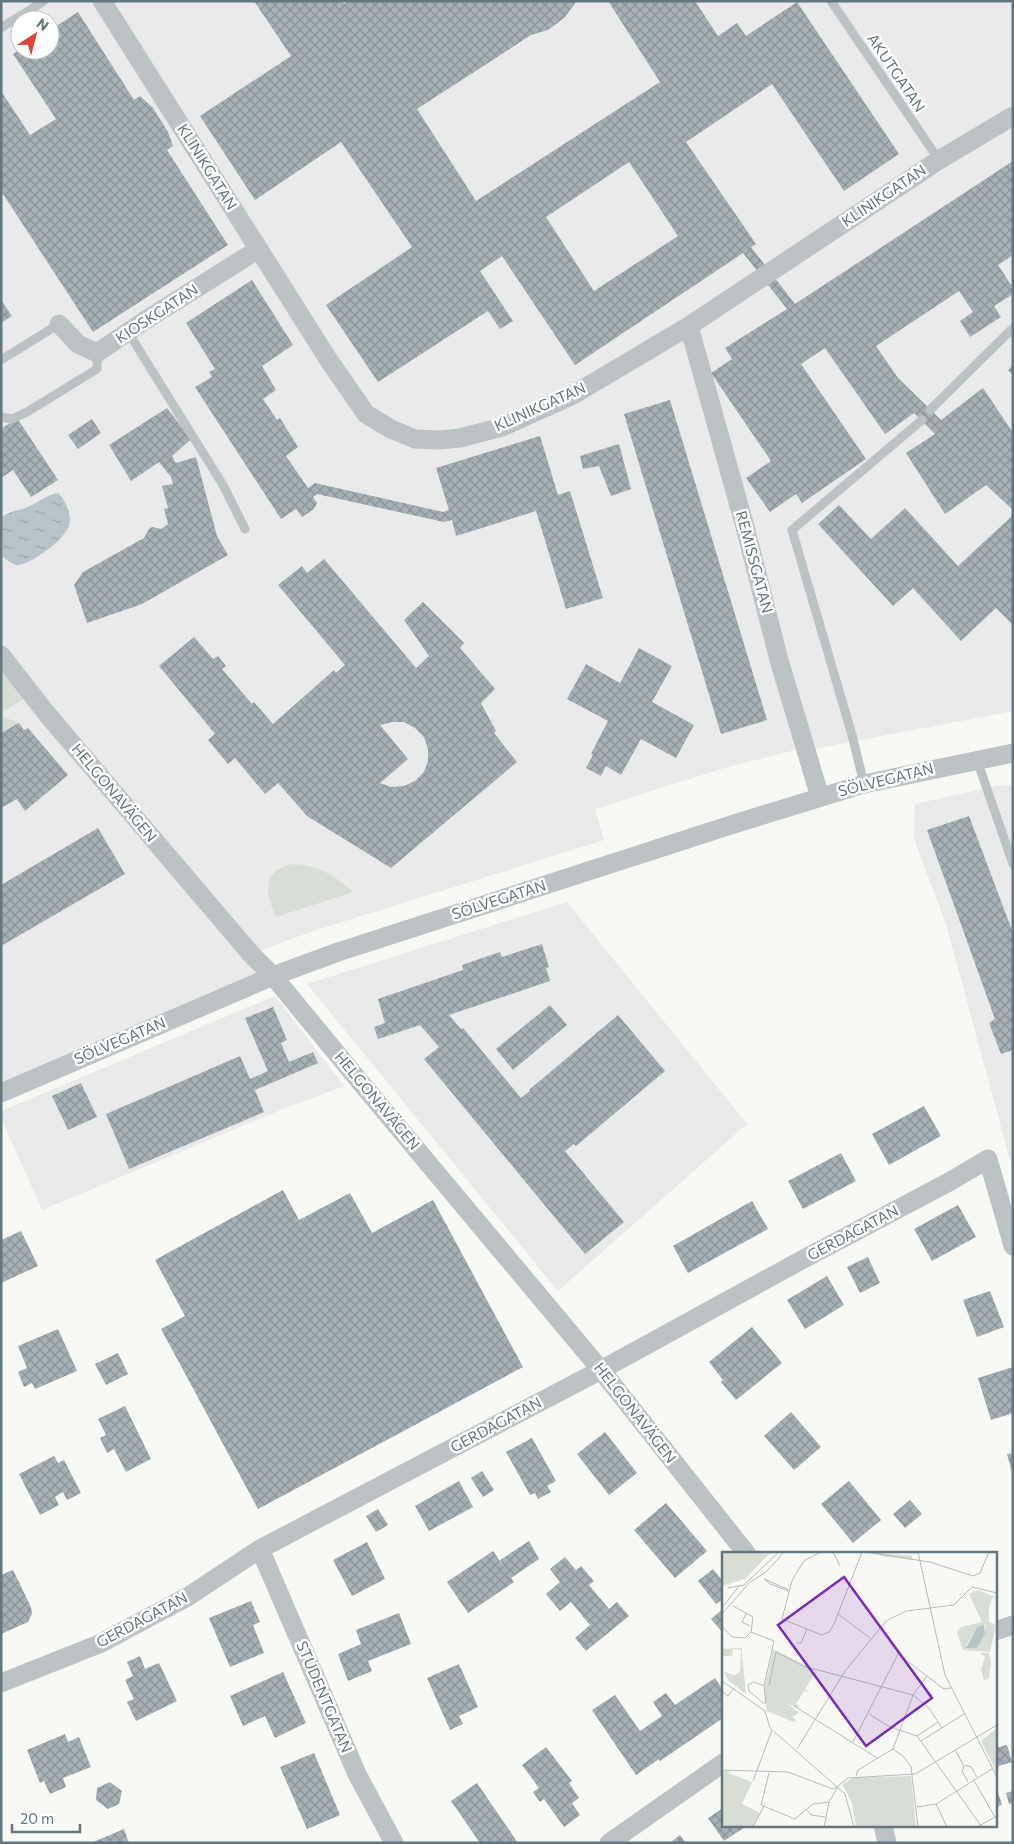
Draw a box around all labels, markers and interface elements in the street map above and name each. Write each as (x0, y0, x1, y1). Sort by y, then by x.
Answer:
north arrow (10, 10, 60, 60)
text: N (34, 14, 52, 34)
street label: AKUTGATAN (864, 30, 930, 115)
street label: KLINIKGATAN (174, 120, 241, 213)
street label: KLINIKGATAN (838, 160, 929, 230)
street label: KIOSKGATAN (112, 280, 201, 347)
street label: KLINIKGATAN (491, 378, 588, 434)
street label: REMISSGATAN (733, 509, 777, 615)
street label: HELGONAVÄGEN (68, 740, 161, 845)
street label: SÖLVEGATAN (836, 758, 935, 800)
street label: SÖLVEGATAN (449, 875, 548, 923)
street label: SÖLVEGATAN (71, 1013, 168, 1067)
street label: HELGONAVÄGEN (331, 1048, 424, 1153)
street label: GERDAGATAN (804, 1201, 901, 1264)
street label: HELGONAVÄGEN (591, 1359, 681, 1466)
street label: GERDAGATAN (447, 1393, 544, 1456)
inset map (722, 1552, 996, 1826)
street label: GERDAGATAN (93, 1588, 190, 1651)
street label: STUDENTGATAN (293, 1638, 357, 1755)
scale bar (12, 1802, 80, 1834)
text: 20 m (20, 1809, 54, 1827)

